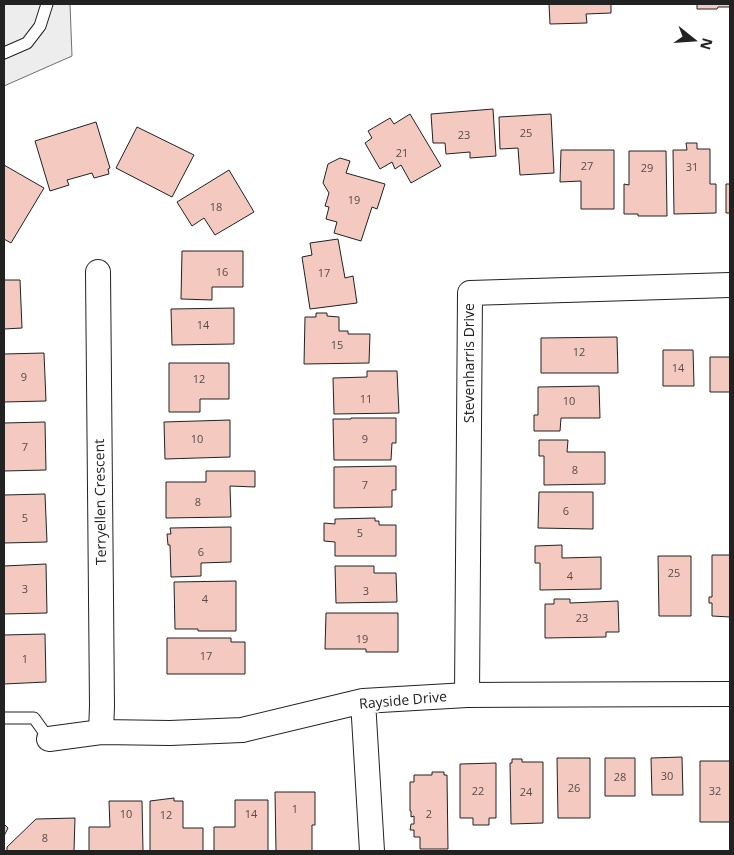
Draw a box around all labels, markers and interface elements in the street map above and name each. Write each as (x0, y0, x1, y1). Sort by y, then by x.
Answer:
north arrow (669, 15, 719, 65)
text: N (696, 36, 718, 52)
house number: 25 (520, 125, 532, 140)
house number: 23 (458, 127, 470, 142)
house number: 21 (396, 145, 408, 160)
house number: 27 (581, 158, 593, 173)
house number: 31 (686, 159, 698, 174)
house number: 29 (641, 160, 653, 175)
house number: 19 (348, 192, 360, 207)
house number: 18 (210, 199, 222, 214)
house number: 16 (216, 264, 228, 279)
house number: 17 (318, 265, 330, 280)
street label: Stevenharris Drive (459, 303, 478, 423)
house number: 14 (197, 317, 210, 332)
house number: 15 (331, 337, 343, 352)
house number: 12 (573, 344, 585, 359)
house number: 14 (672, 360, 685, 375)
house number: 9 (21, 369, 27, 384)
house number: 12 (193, 371, 205, 386)
house number: 11 (360, 391, 372, 406)
house number: 10 (563, 393, 575, 408)
house number: 10 (191, 431, 203, 446)
house number: 9 (362, 431, 368, 446)
house number: 7 (22, 439, 28, 454)
street label: Terryellen Crescent (89, 439, 110, 565)
house number: 8 (572, 462, 578, 477)
house number: 7 (362, 477, 368, 492)
house number: 8 (195, 494, 201, 509)
house number: 6 (563, 503, 569, 518)
house number: 5 (22, 510, 28, 525)
house number: 5 (357, 525, 363, 540)
house number: 6 (198, 544, 204, 559)
house number: 25 (668, 565, 680, 580)
house number: 4 (567, 568, 574, 583)
house number: 3 (22, 581, 28, 596)
house number: 3 (363, 583, 369, 598)
house number: 4 (202, 591, 209, 606)
house number: 23 (576, 610, 588, 625)
house number: 19 (356, 631, 368, 646)
house number: 17 (200, 648, 212, 663)
house number: 1 (22, 651, 28, 666)
street label: Rayside Drive (358, 686, 448, 713)
house number: 30 (661, 768, 673, 783)
house number: 28 (614, 769, 626, 784)
house number: 26 (568, 780, 580, 795)
house number: 22 (472, 783, 484, 798)
house number: 32 (709, 783, 721, 798)
house number: 24 (520, 784, 533, 799)
house number: 1 (292, 801, 298, 816)
house number: 10 (120, 806, 132, 821)
house number: 14 (245, 806, 258, 821)
house number: 2 (426, 806, 432, 821)
house number: 12 (160, 807, 172, 822)
house number: 8 (42, 830, 48, 845)

